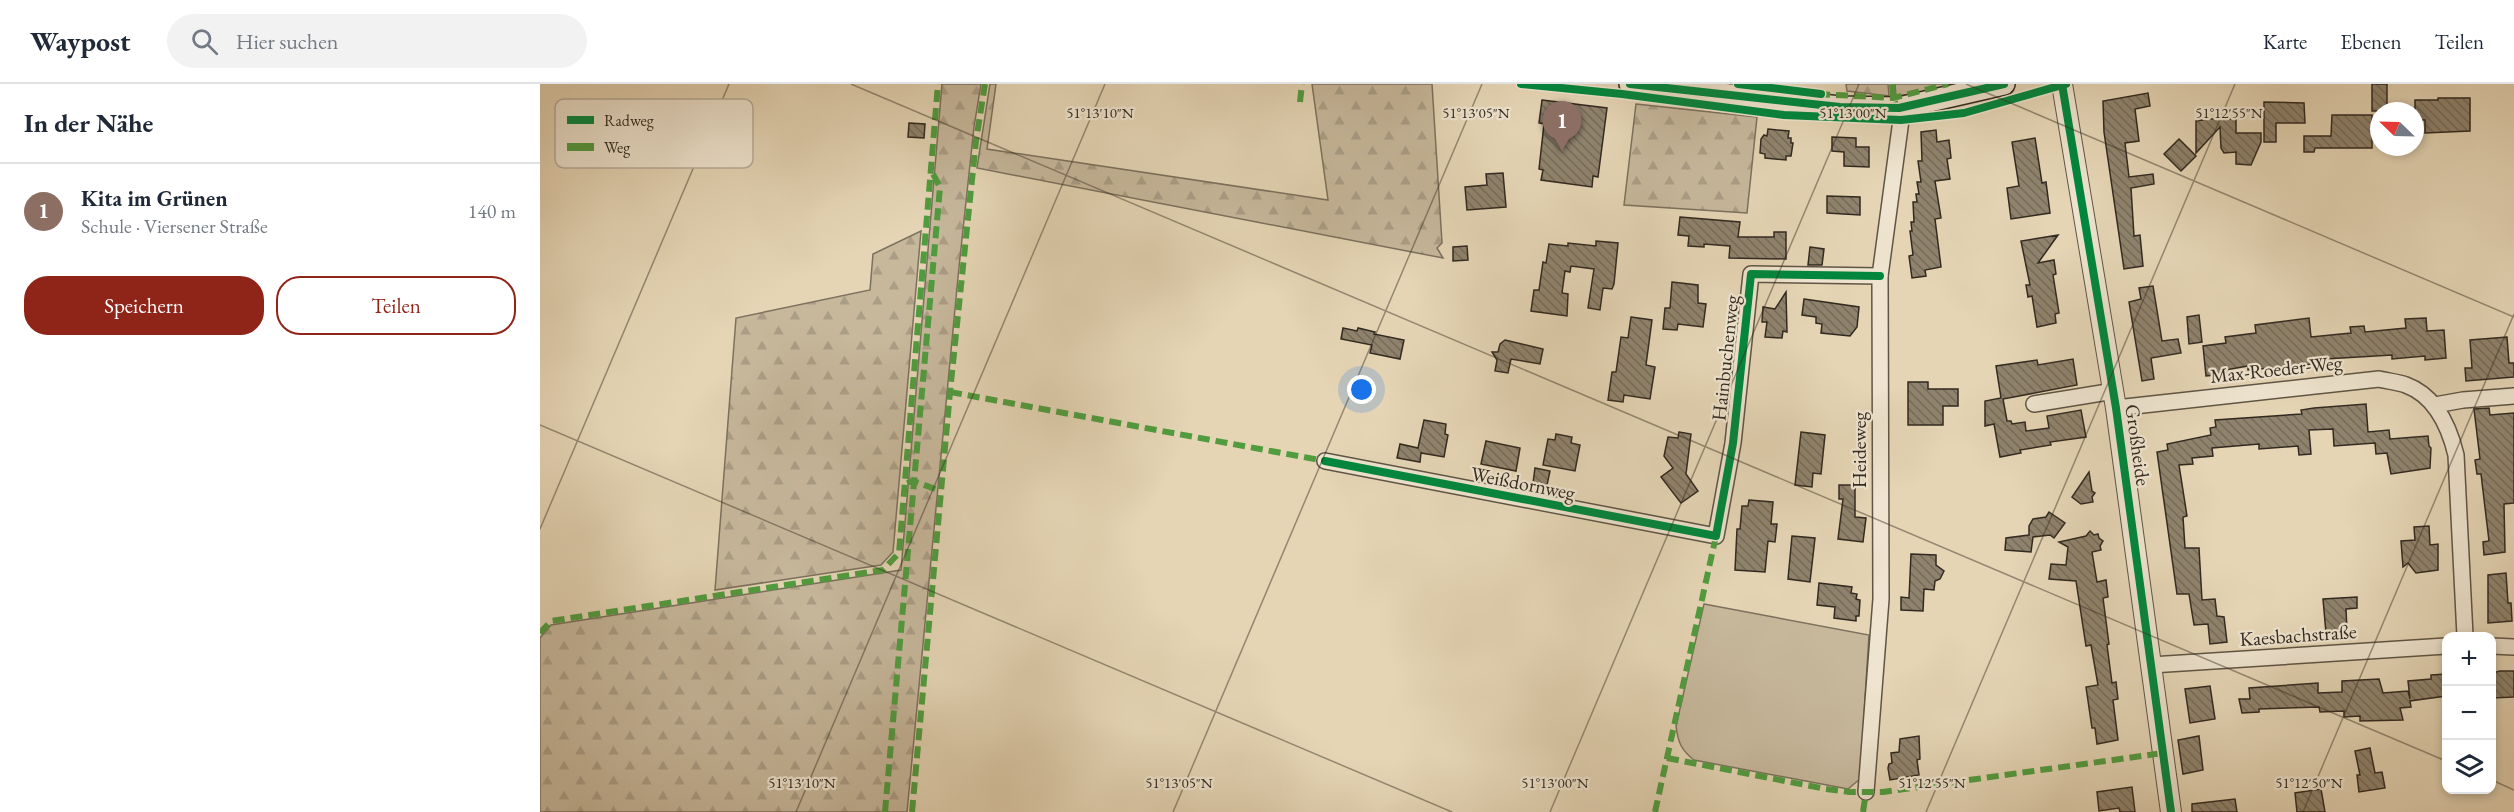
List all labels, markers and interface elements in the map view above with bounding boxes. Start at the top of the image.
search box [167,14,587,68]
text: Waypost [30,23,131,59]
icon: search [188,25,221,58]
text: Hier suchen [236,27,338,56]
text: Karte [2263,28,2307,55]
text: Ebenen [2340,28,2401,55]
text: Teilen [2434,28,2484,55]
legend [555,99,753,168]
pin: 1 [1542,101,1582,151]
north arrow [2370,102,2424,156]
text: 51°13'10"N [1066,103,1134,122]
text: 51°13'05"N [1442,103,1510,122]
text: 51°13'00"N [1819,103,1887,122]
text: 51°12'55"N [2195,103,2263,122]
text: In der Nähe [24,106,153,140]
text: Radweg [604,110,655,131]
text: Weg [604,137,631,158]
text: Kita im Grünen [81,184,228,213]
text: 1 [38,198,49,224]
text: 140 m [468,198,516,224]
text: Schule · Viersener Straße [81,213,268,239]
button: Speichern [24,276,264,335]
button: Teilen [276,276,516,335]
street label: Hainbuchenweg [1705,293,1745,422]
street label: Max-Roeder-Weg [2209,349,2344,389]
your location [1347,375,1376,404]
street label: Großheide [2119,403,2157,488]
street label: Heideweg [1846,411,1872,488]
street label: Weißdornweg [1469,460,1578,506]
street label: Kaesbachstraße [2239,618,2358,652]
map controls [2442,632,2496,794]
button: + [2442,632,2496,686]
button: − [2442,686,2496,740]
button: layers [2442,740,2496,794]
text: 51°13'10"N [768,773,836,792]
text: 51°13'05"N [1145,773,1213,792]
text: 51°13'00"N [1521,773,1589,792]
text: 51°12'55"N [1898,773,1966,792]
text: 51°12'50"N [2275,773,2343,792]

